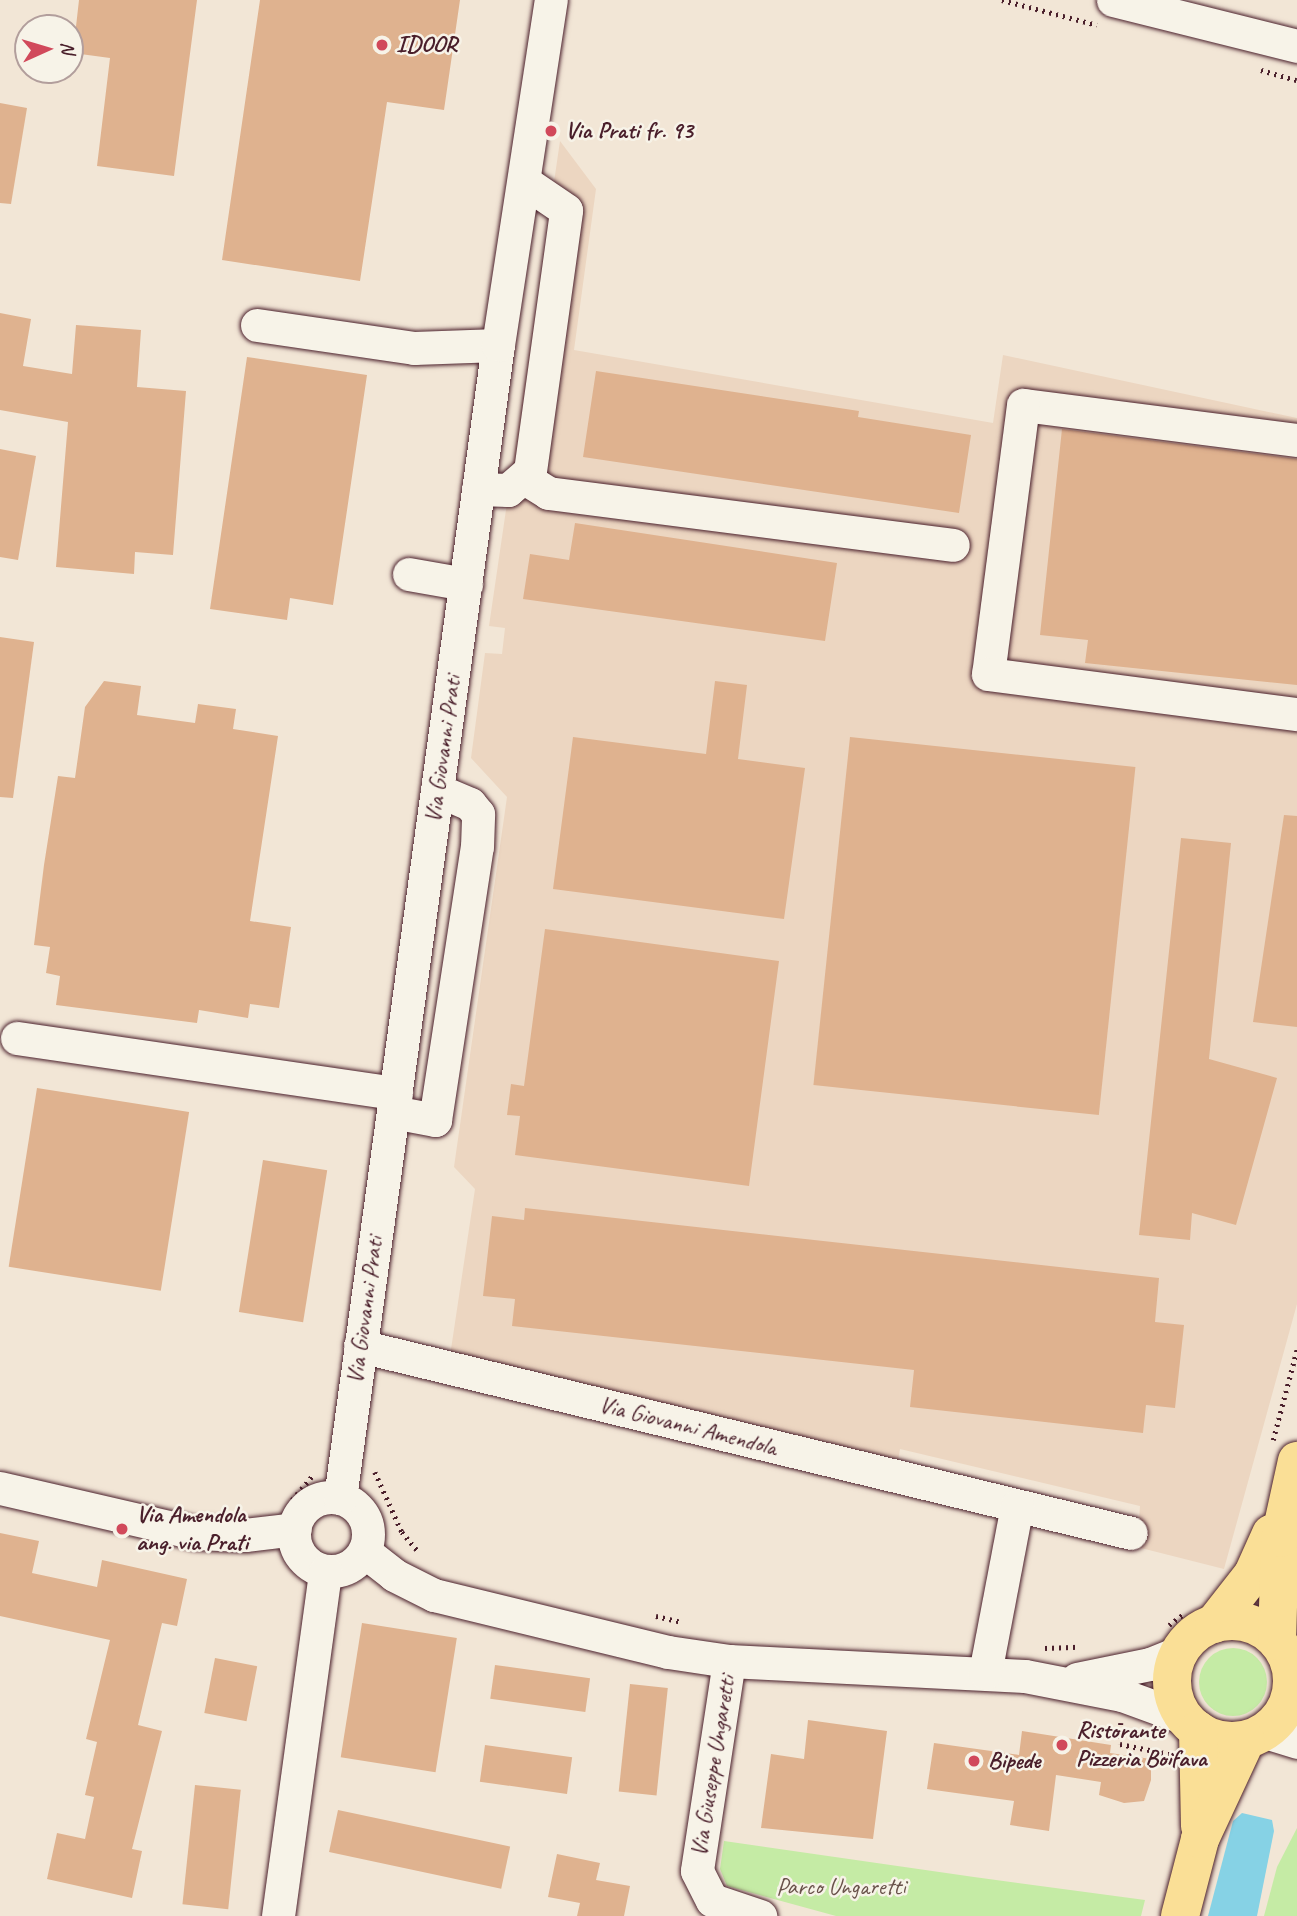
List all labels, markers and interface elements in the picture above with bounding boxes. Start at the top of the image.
north arrow [14,14,84,84]
place label: IDOOR [396,31,457,59]
marker: IDOOR [374,37,390,53]
text: N [56,41,80,54]
place label: Via Prati fr. 93 [565,117,694,145]
marker: Via Prati fr. 93 [543,123,559,139]
street label: Via Giovanni Prati [418,673,468,825]
street label: Via Giovanni Prati [340,1234,390,1386]
street label: Via Giovanni Amendola [596,1390,780,1462]
place label: Via Amendola ang. via Prati [136,1501,249,1557]
marker: Via Amendola ang. via Prati [114,1521,130,1537]
street label: Via Giuseppe Ungaretti [684,1673,742,1859]
place label: Ristorante Pizzeria Boifava [1076,1717,1207,1773]
marker: Ristorante Pizzeria Boifava [1054,1737,1070,1753]
place label: Bipede [988,1747,1040,1775]
marker: Bipede [966,1753,982,1769]
park label: Parco Ungaretti [776,1873,906,1901]

